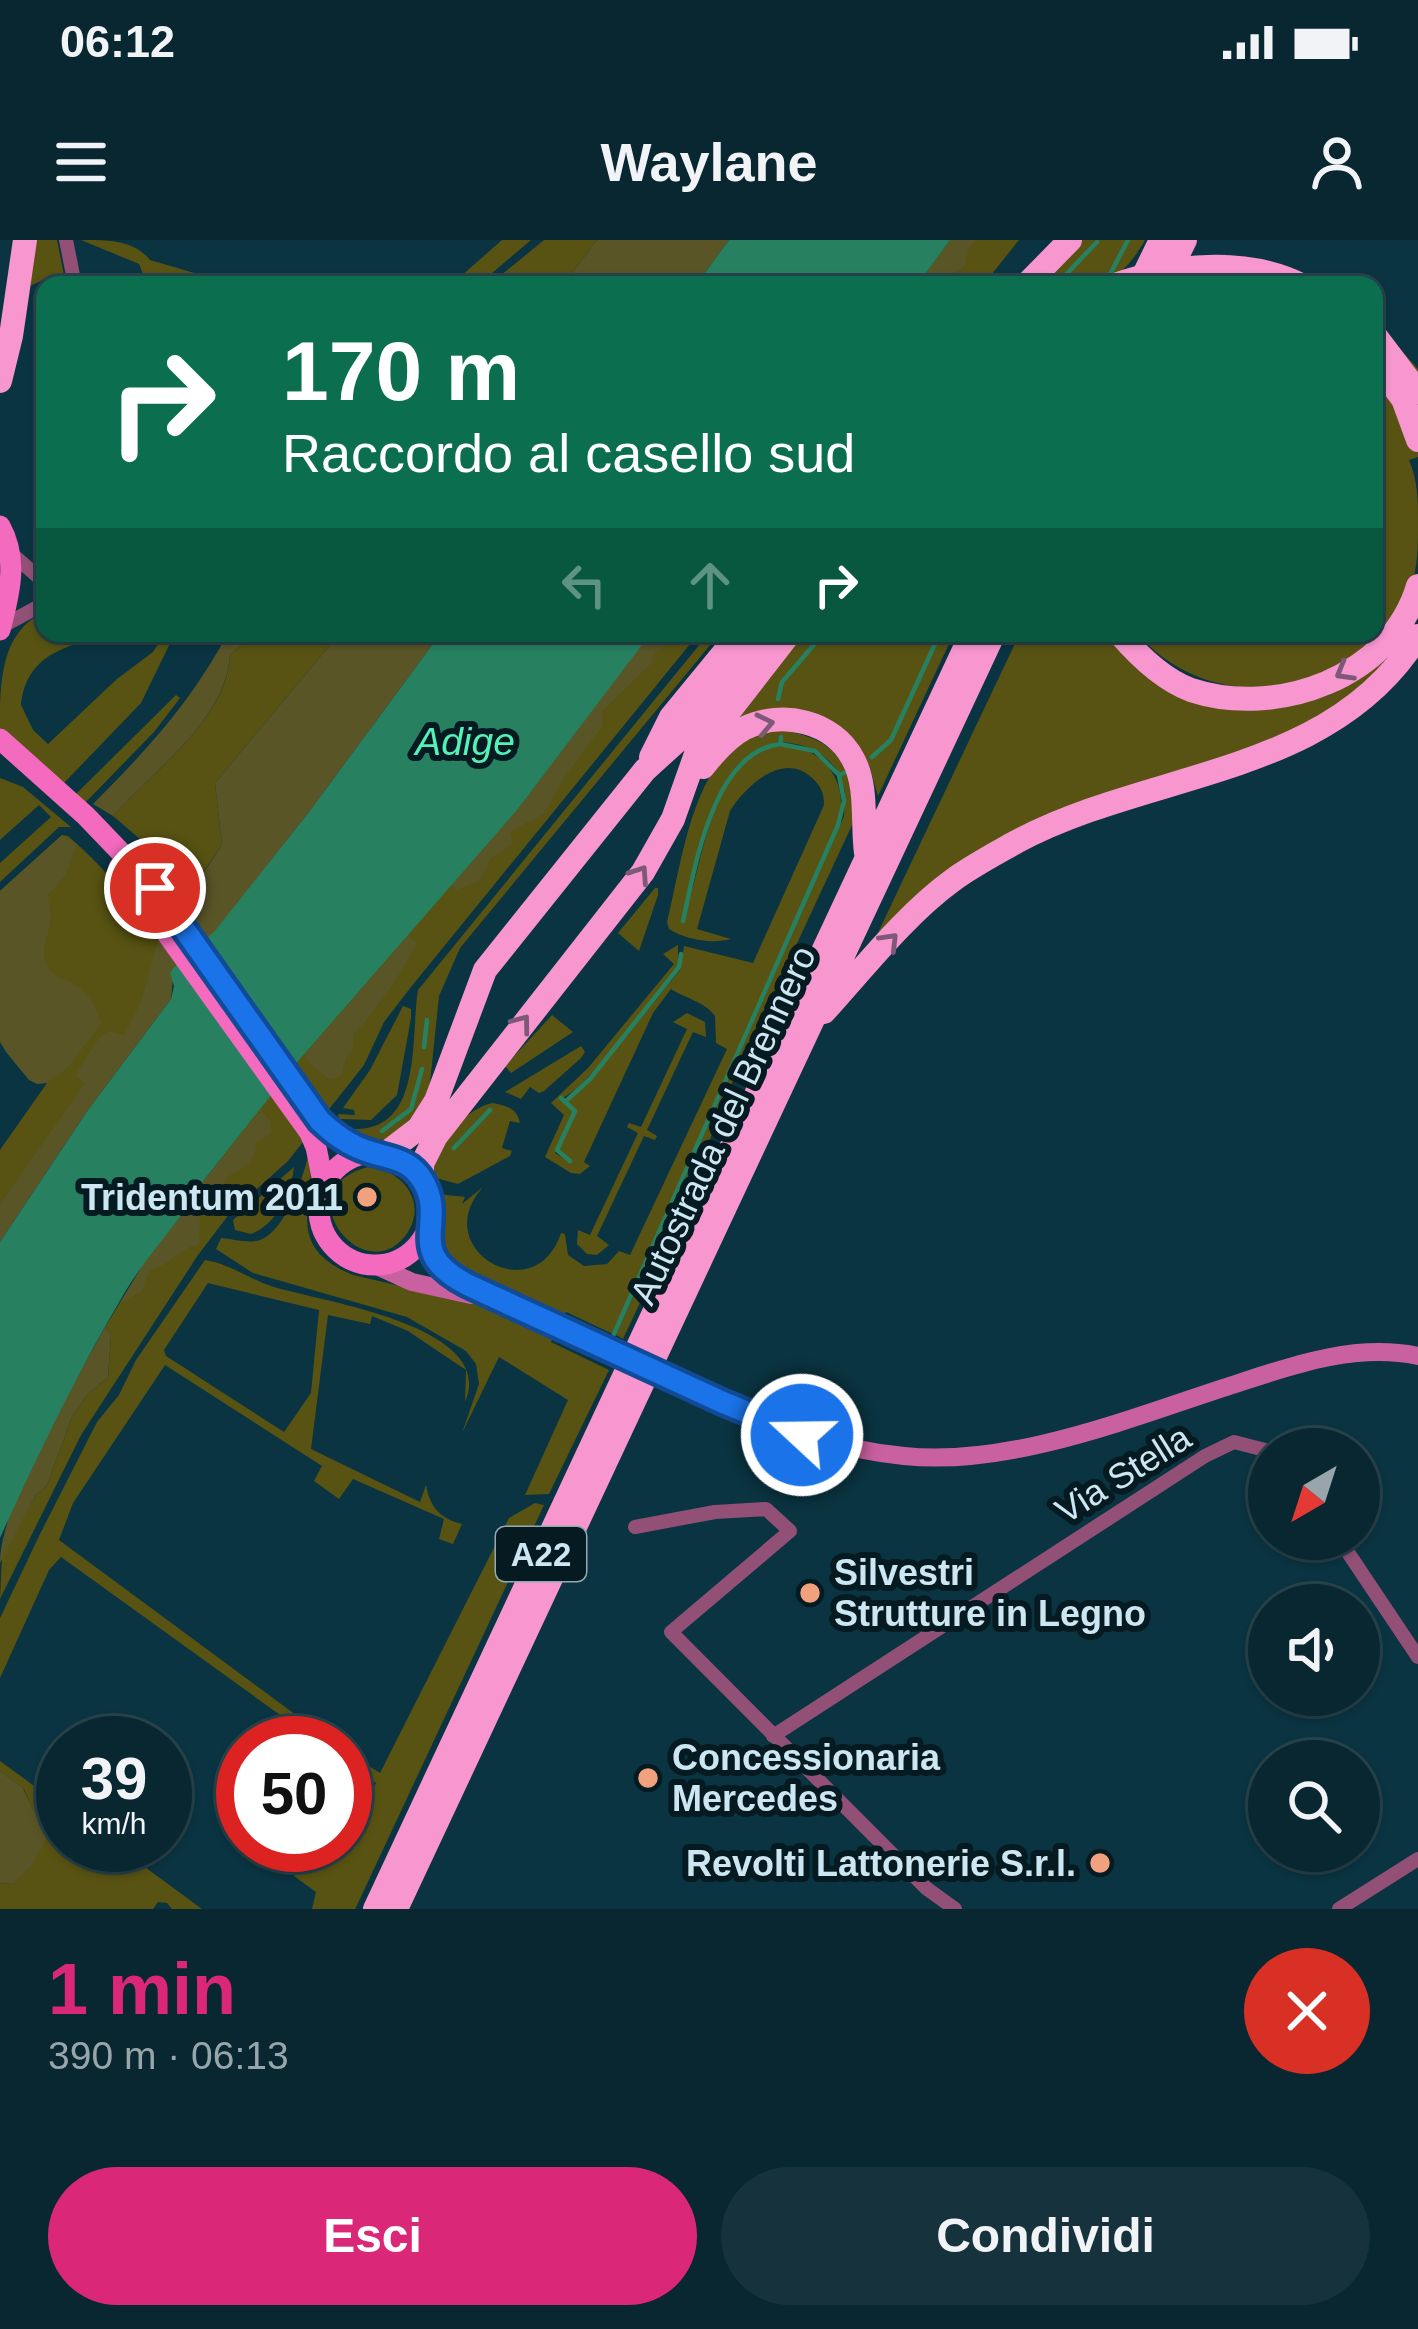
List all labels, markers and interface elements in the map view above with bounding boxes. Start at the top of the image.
text: 06:12 [60,16,175,67]
icon: menu [48,129,114,195]
icon: person [1304,129,1370,195]
text: Waylane [600,132,818,192]
icon: right [84,324,240,480]
text: 170 m [282,324,520,418]
text: Raccordo al casello sud [282,423,855,483]
icon: left [551,552,617,618]
icon: ahead [677,552,743,618]
icon: right [803,552,869,618]
one-way arrow [1335,658,1357,681]
one-way arrow [755,712,775,737]
water label: Adige [413,720,515,763]
pin [104,837,206,939]
icon: arrive [122,855,188,921]
one-way arrow [626,865,648,887]
one-way arrow [876,933,898,955]
street label: Autostrada del Brennero [622,939,824,1311]
one-way arrow [508,1015,529,1037]
place label: Tridentum 2011 [81,1177,343,1218]
marker: Tridentum 2011 [354,1184,380,1210]
position arrow [739,1372,865,1498]
street label: Via Stella [1048,1416,1199,1532]
north arrow [1248,1428,1380,1560]
map controls [1248,1428,1380,1872]
road number: A22 [496,1527,586,1581]
place label: Silvestri Strutture in Legno [834,1552,1146,1634]
marker: Silvestri Strutture in Legno [797,1580,823,1606]
button: sound [1248,1584,1380,1716]
speed limit sign: 50 [216,1716,372,1872]
place label: Concessionaria Mercedes [672,1737,941,1819]
button: search [1248,1740,1380,1872]
text: 39 [81,1745,147,1812]
marker: Concessionaria Mercedes [635,1765,661,1791]
text: km/h [81,1807,147,1840]
place label: Revolti Lattonerie S.r.l. [686,1843,1076,1884]
marker: Revolti Lattonerie S.r.l. [1087,1850,1113,1876]
button: close [1244,1948,1370,2074]
text: 1 min [48,1949,236,2029]
text: 390 m · 06:13 [48,2034,289,2077]
button: Esci [48,2167,697,2305]
button: Condividi [721,2167,1370,2305]

